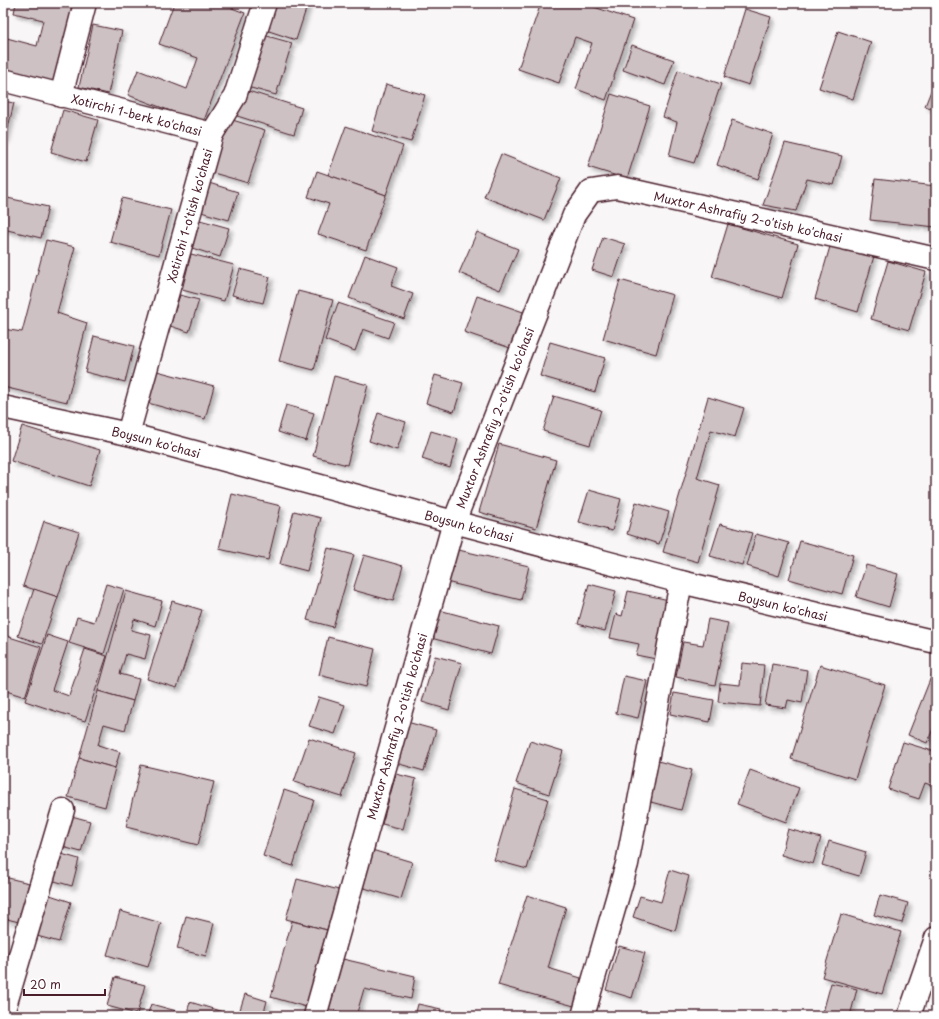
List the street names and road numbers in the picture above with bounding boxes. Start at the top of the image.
street label: Xotirchi 1-berk ko'chasi [69,89,204,140]
street label: Xotirchi 1-o'tish ko'chasi [162,146,217,285]
street label: Muxtor Ashrafiy 2-o'tish ko'chasi [652,187,844,247]
street label: Muxtor Ashrafiy 2-o'tish ko'chasi [451,325,538,511]
street label: Boysun ko'chasi [110,422,203,462]
street label: Boysun ko'chasi [423,505,515,546]
street label: Boysun ko'chasi [736,587,829,625]
street label: Muxtor Ashrafiy 2-o'tish ko'chasi [362,631,431,822]

